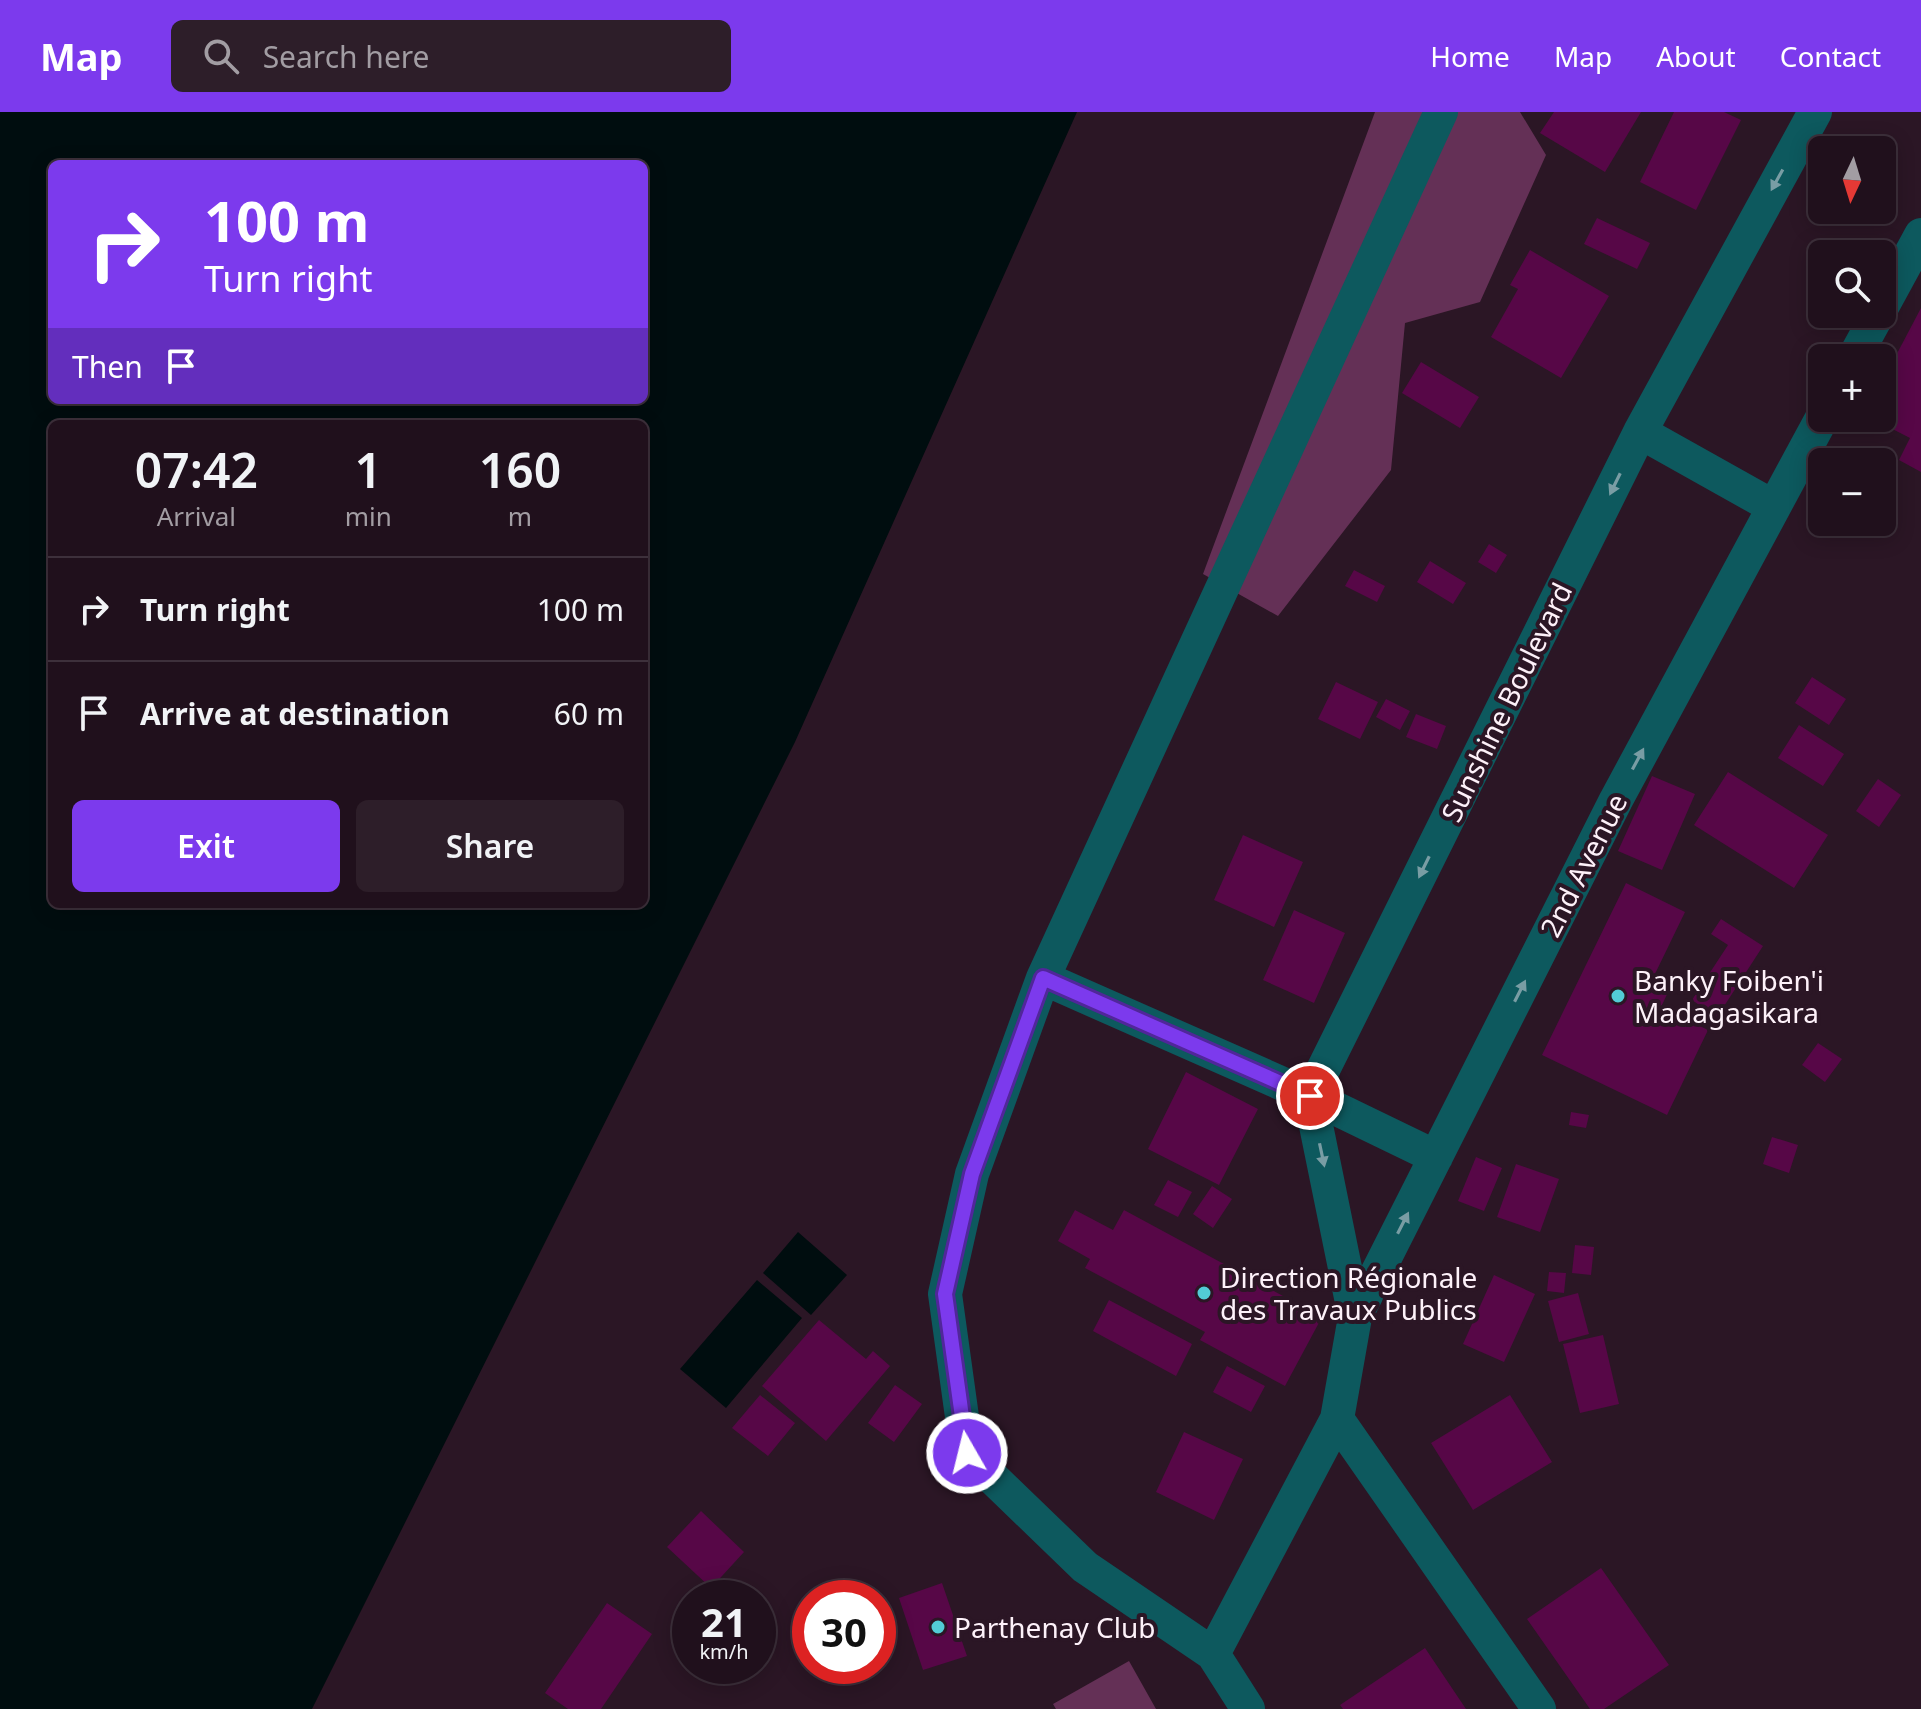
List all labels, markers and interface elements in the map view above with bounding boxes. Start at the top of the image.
search box [171,20,731,92]
text: Map [40,30,123,82]
icon: search [199,34,243,78]
text: Search here [263,36,430,77]
text: Home [1430,37,1510,75]
text: Map [1554,37,1612,75]
text: About [1656,37,1736,75]
text: Contact [1780,37,1881,75]
north arrow [1808,136,1896,224]
map controls [1808,136,1896,536]
one-way arrow [1771,169,1784,192]
text: 100 m [204,182,369,258]
icon: right [72,192,176,296]
button: search [1808,240,1896,328]
text: Turn right [204,254,372,303]
icon: arrive [159,344,203,388]
button: + [1808,344,1896,432]
text: Then [72,346,143,387]
text: 07:42 [135,437,258,502]
text: 1 [355,437,382,502]
text: 160 [479,437,561,502]
button: − [1808,448,1896,536]
one-way arrow [1608,472,1622,495]
text: Arrival [157,498,236,534]
text: min [345,498,392,534]
text: m [508,498,532,534]
street label: Sunshine Boulevard [1432,576,1580,828]
icon: right [72,587,116,631]
text: Turn right [140,589,290,630]
text: 100 m [537,589,624,630]
icon: arrive [72,691,116,735]
text: Arrive at destination [140,693,450,734]
text: 60 m [554,693,624,734]
one-way arrow [1631,748,1645,770]
street label: 2nd Avenue [1531,787,1635,943]
button: Exit [72,800,340,892]
button: Share [356,800,624,892]
one-way arrow [1417,855,1431,878]
place label: Banky Foiben'i Madagasikara [1634,961,1824,1031]
one-way arrow [1513,979,1527,1002]
marker: Banky Foiben'i Madagasikara [1609,987,1627,1005]
pin [1276,1062,1344,1130]
icon: arrive [1288,1074,1332,1118]
one-way arrow [1316,1142,1329,1167]
one-way arrow [1396,1211,1410,1234]
place label: Direction Régionale des Travaux Publics [1220,1258,1477,1328]
marker: Direction Régionale des Travaux Publics [1195,1284,1213,1302]
position arrow [925,1411,1009,1495]
speed limit sign: 30 [792,1580,896,1684]
text: 21 [701,1594,747,1649]
place label: Parthenay Club [954,1608,1155,1646]
marker: Parthenay Club [929,1618,947,1636]
text: km/h [699,1638,749,1665]

